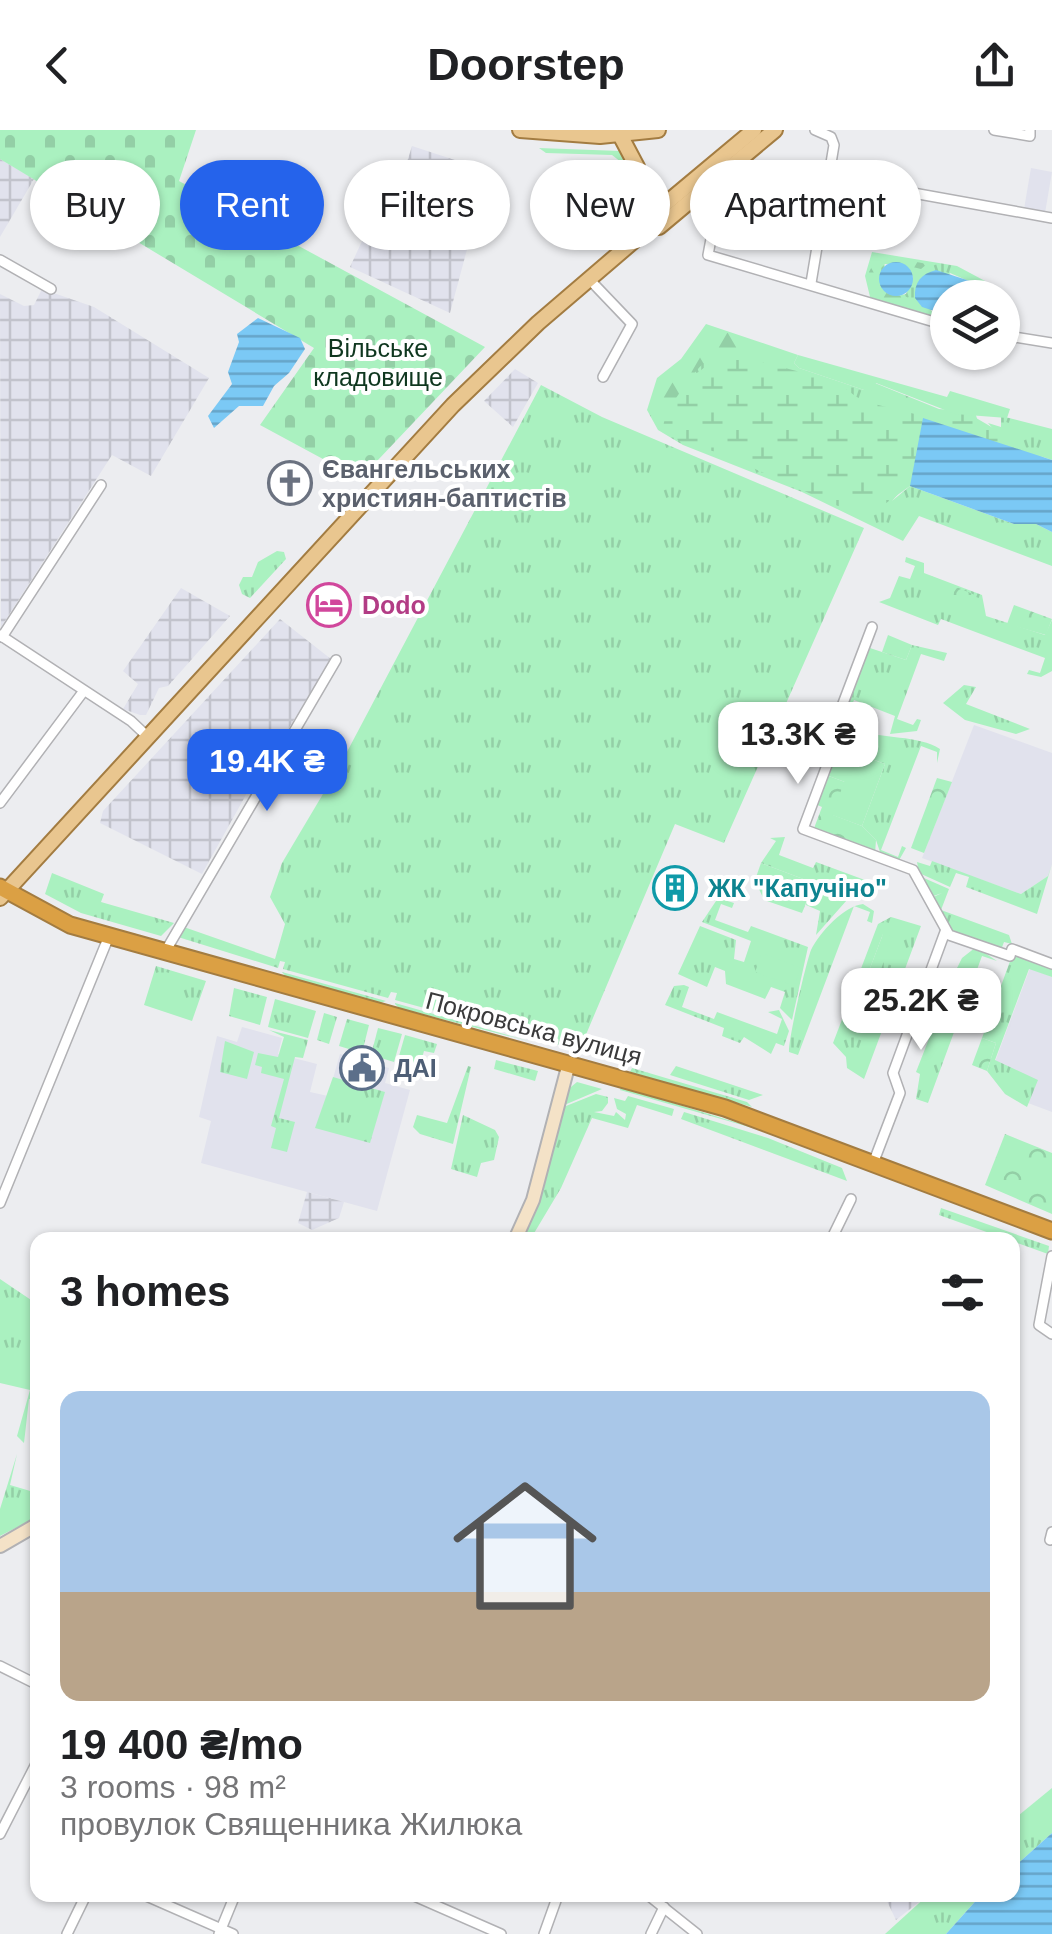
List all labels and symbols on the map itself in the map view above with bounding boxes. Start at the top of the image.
park label: Вільське кладовище [313,334,443,391]
place label: Євангельських християн-баптистів [322,455,567,512]
church icon: Євангельських християн-баптистів [267,460,313,506]
hotel icon: Dodo [306,582,352,628]
place label: Dodo [362,591,426,619]
pin: 13.3K ₴ [706,702,890,787]
pin: 19.4K ₴ [175,729,359,814]
building icon: ЖК "Капучіно" [652,865,698,911]
place label: ЖК "Капучіно" [707,874,887,902]
pin: 25.2K ₴ [829,968,1013,1053]
street label: Покровська вулиця [423,986,645,1070]
public building icon: ДАІ [339,1045,385,1091]
place label: ДАІ [394,1054,437,1082]

